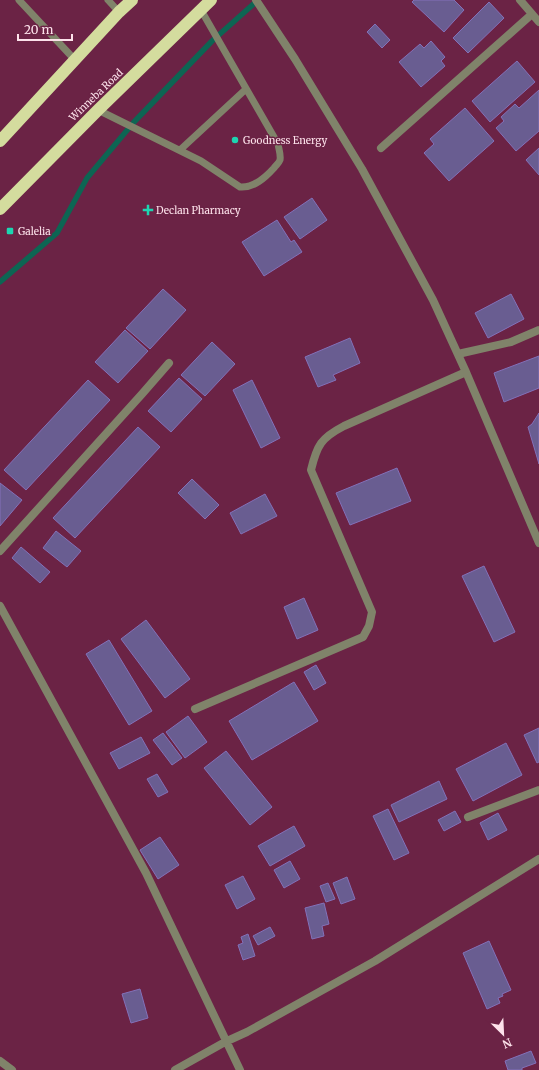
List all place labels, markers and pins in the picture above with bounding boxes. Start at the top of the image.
place label: Goodness Energy [243,134,328,147]
marker: Goodness Energy [230,135,240,145]
place label: Declan Pharmacy [156,204,241,217]
marker: Declan Pharmacy [143,205,153,215]
place label: Galelia [18,225,51,238]
marker: Galelia [5,226,15,236]

